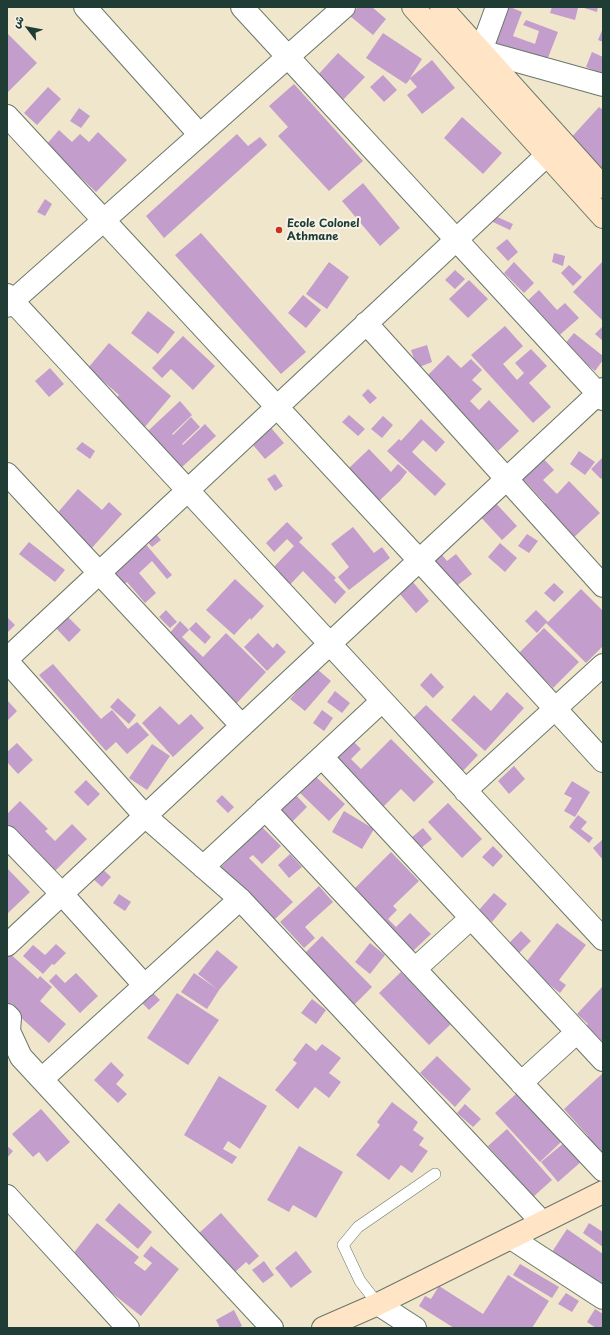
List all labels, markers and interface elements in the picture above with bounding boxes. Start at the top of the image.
north arrow [8,8,48,48]
text: ش [7,12,28,31]
place label: Ecole Colonel Athmane [287,217,359,243]
marker: Ecole Colonel Athmane [274,225,284,235]

